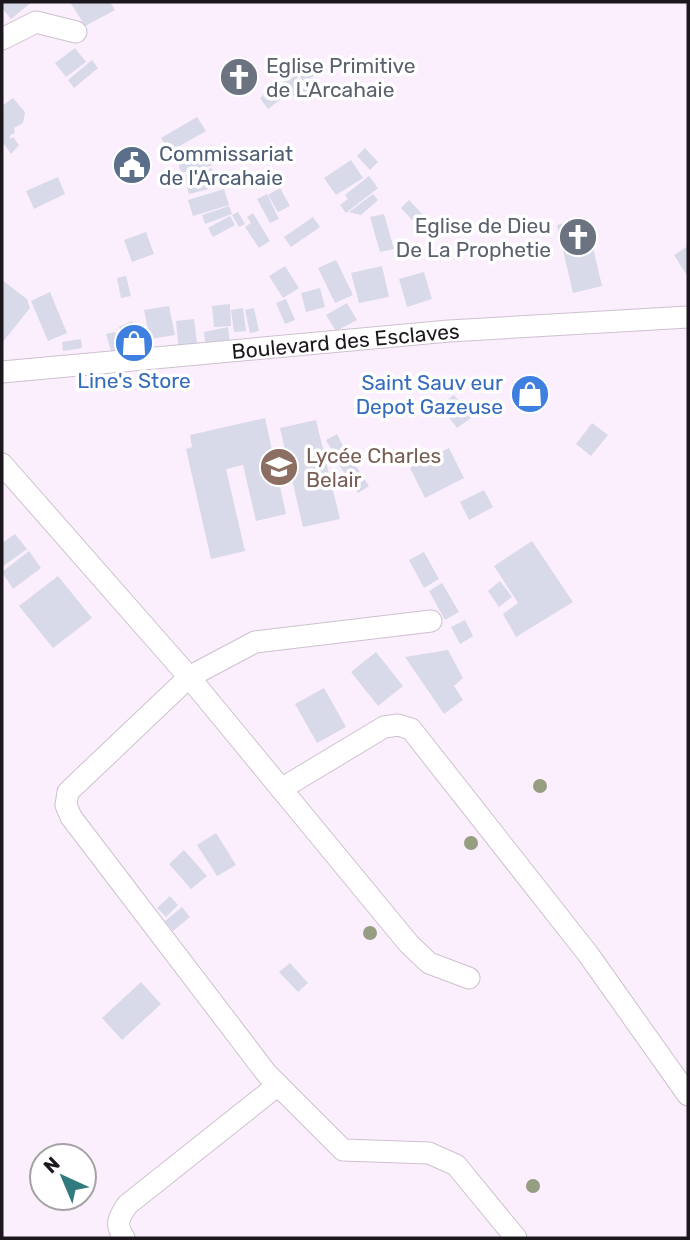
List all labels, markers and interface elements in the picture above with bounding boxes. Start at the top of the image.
place label: Eglise Primitive de L'Arcahaie [266,53,416,102]
church icon: Eglise Primitive de L'Arcahaie [218,56,260,98]
place label: Commissariat de l'Arcahaie [159,141,293,190]
public building icon: Commissariat de l'Arcahaie [111,144,153,186]
place label: Eglise de Dieu De La Prophetie [396,213,551,262]
church icon: Eglise de Dieu De La Prophetie [557,216,599,258]
street label: Boulevard des Esclaves [230,318,460,363]
shop icon: Line's Store [113,322,155,364]
place label: Line's Store [77,368,191,393]
place label: Saint Sauv eur Depot Gazeuse [356,370,503,419]
shop icon: Saint Sauv eur Depot Gazeuse [509,373,551,415]
place label: Lycée Charles Belair [306,443,441,492]
school or university icon: Lycée Charles Belair [258,446,300,488]
north arrow [28,1142,98,1212]
text: N [39,1152,64,1178]

